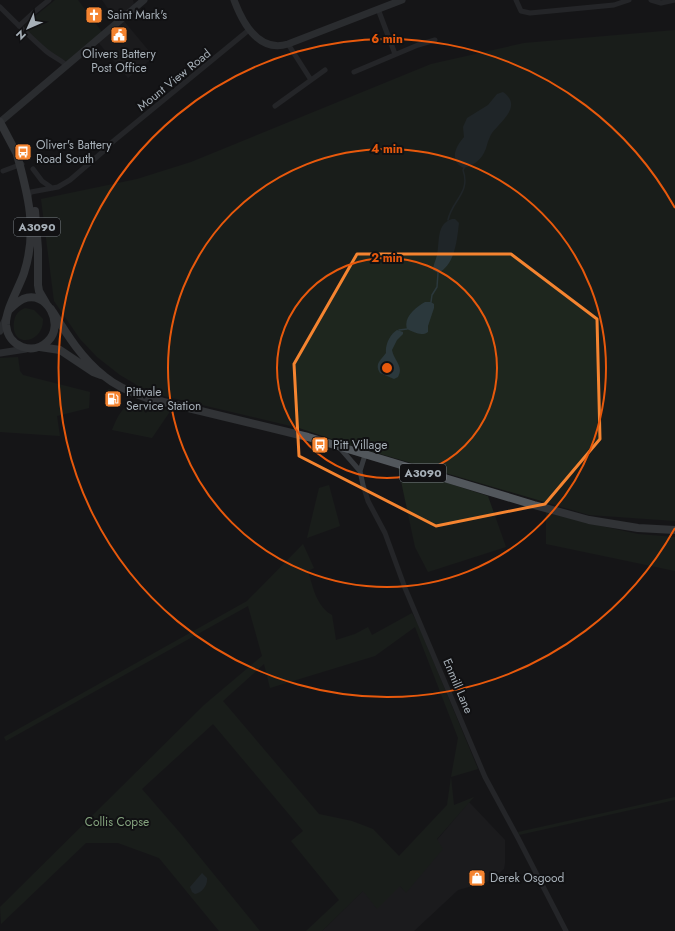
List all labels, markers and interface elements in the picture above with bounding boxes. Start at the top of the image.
church icon: Saint Mark's [84,5,104,25]
place label: Saint Mark's [107,6,167,24]
north arrow [8,8,48,48]
public building icon: Olivers Battery Post Office [109,25,129,45]
text: N [12,26,30,44]
text: 6 min [371,30,403,48]
place label: Olivers Battery Post Office [82,45,156,77]
street label: Mount View Road [133,45,215,115]
place label: Oliver's Battery Road South [36,136,112,168]
text: 4 min [371,140,403,158]
bus stop icon: Oliver's Battery Road South [13,142,33,162]
road number: A3090 [14,218,60,236]
text: 2 min [371,249,403,267]
centre of rings [380,361,394,375]
place label: Pittvale Service Station [126,383,201,415]
fuel station icon: Pittvale Service Station [103,389,123,409]
bus stop icon: Pitt Village [310,435,330,455]
place label: Pitt Village [333,436,387,454]
road number: A3090 [400,464,446,482]
street label: Enmill Lane [438,656,478,716]
park label: Collis Copse [85,813,149,831]
shop icon: Derek Osgood [467,868,487,888]
place label: Derek Osgood [490,869,564,887]

